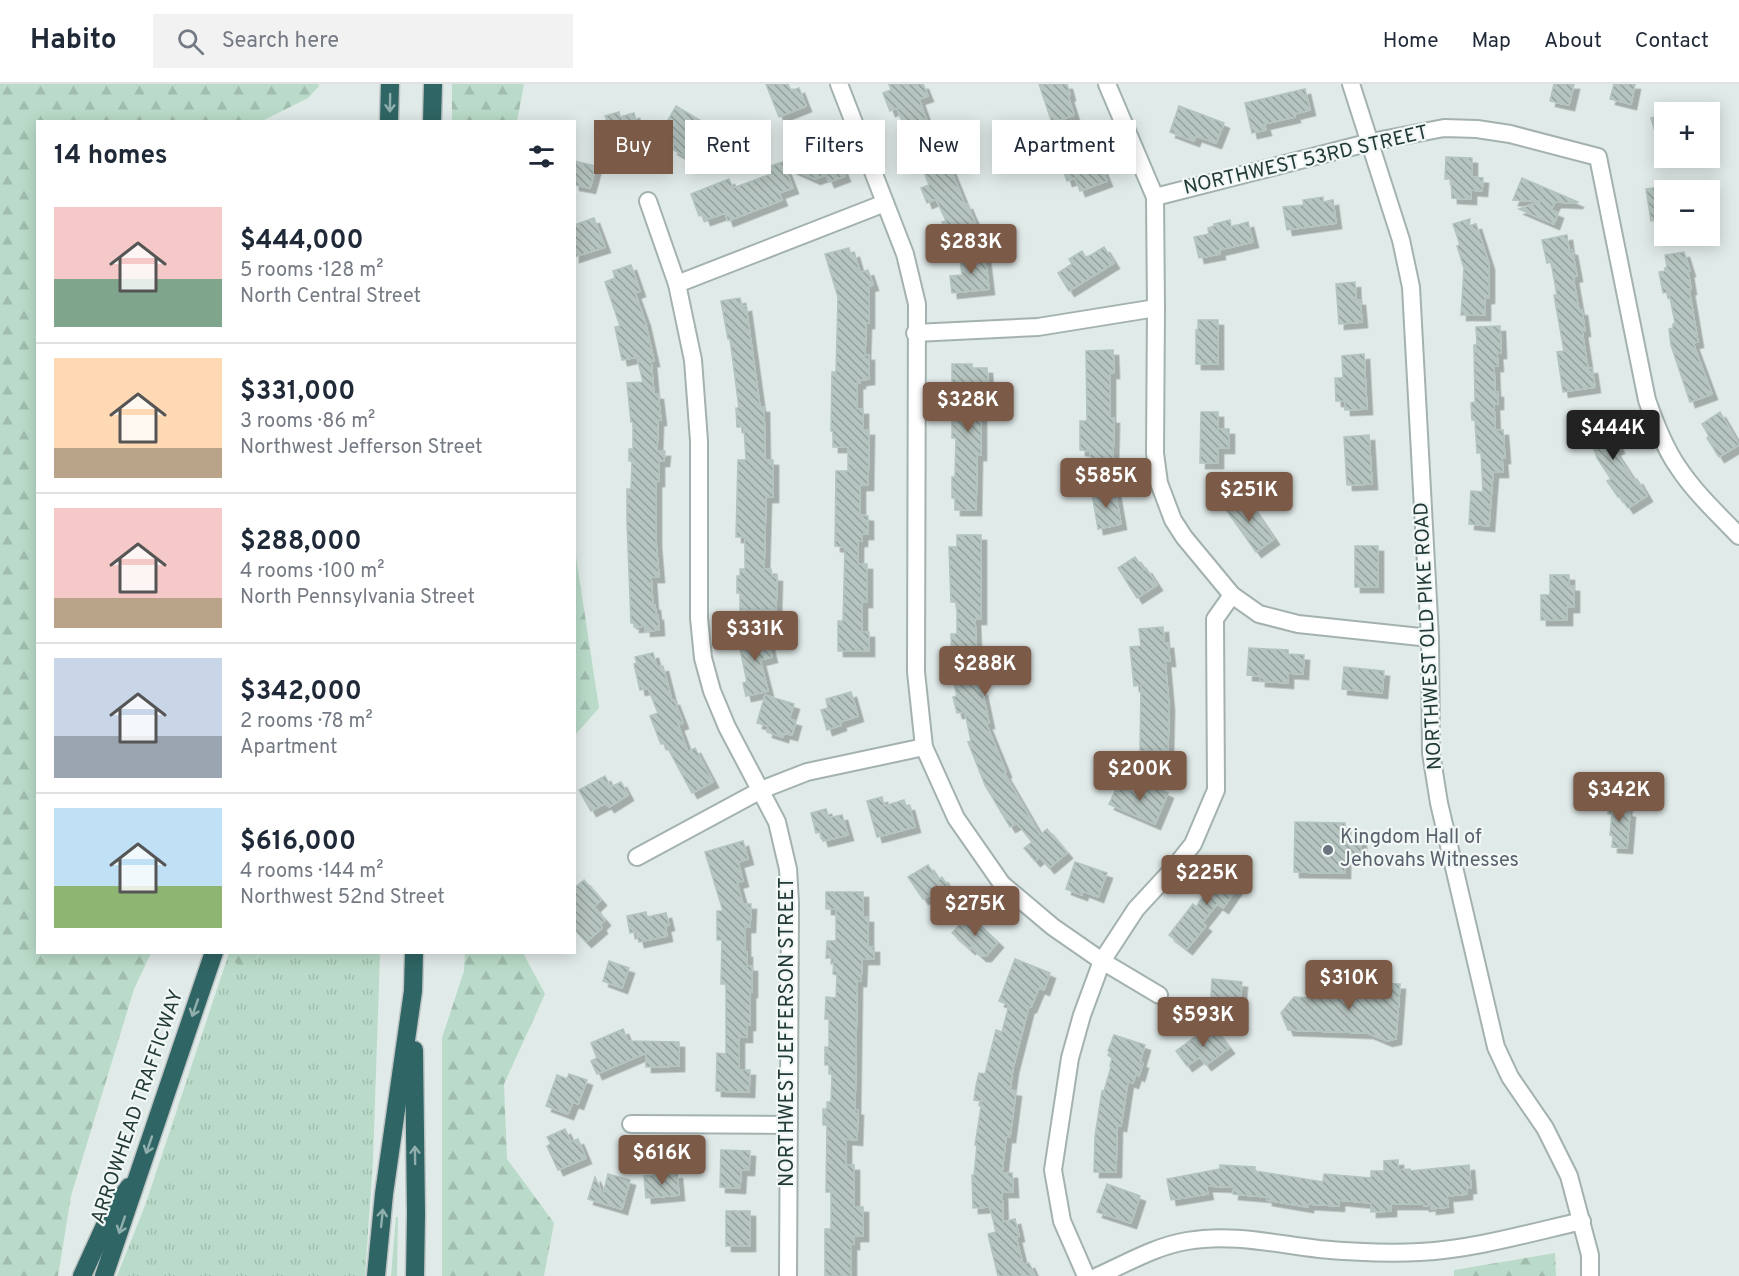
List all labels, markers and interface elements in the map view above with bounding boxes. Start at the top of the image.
search box [153,14,573,68]
text: Habito [30,23,117,59]
icon: search [174,25,207,58]
text: Search here [222,28,339,55]
text: Home [1383,28,1439,55]
text: Map [1472,28,1511,55]
text: About [1544,28,1602,55]
text: Contact [1635,28,1709,55]
one-way arrow [384,92,396,112]
map controls [1654,102,1720,246]
button: + [1654,102,1720,168]
chip: Buy [594,120,673,174]
chip: Rent [685,120,771,174]
chip: Filters [783,120,885,174]
chip: New [897,120,980,174]
chip: Apartment [992,120,1136,174]
street label: NORTHWEST 53RD STREET [1181,120,1431,202]
text: 14 homes [54,140,168,173]
icon: filters [525,140,558,173]
button: − [1654,180,1720,246]
pin: $283K [929,224,1013,275]
text: $444,000 [240,225,364,258]
text: $283K [940,230,1002,256]
icon: home [102,231,174,303]
text: 5 rooms · 128 m² [240,258,383,284]
text: North Central Street [240,284,421,310]
text: $331,000 [240,376,355,409]
icon: home [102,382,174,454]
pin: $328K [926,382,1010,433]
text: $328K [937,388,999,414]
text: 3 rooms · 86 m² [240,409,375,435]
pin: $444K [1571,410,1655,461]
text: $444K [1581,416,1645,442]
text: Northwest Jefferson Street [240,435,483,461]
pin: $585K [1064,458,1148,509]
text: $585K [1074,464,1138,490]
pin: $251K [1207,472,1291,523]
text: $251K [1220,478,1278,504]
street label: NORTHWEST OLD PIKE ROAD [1409,501,1449,771]
text: $288,000 [240,526,362,559]
icon: home [102,532,174,604]
text: 4 rooms · 100 m² [240,559,385,585]
text: North Pennsylvania Street [240,585,475,611]
pin: $331K [713,611,797,662]
text: $331K [726,617,784,643]
pin: $288K [943,646,1027,697]
text: $288K [953,652,1017,678]
text: $342,000 [240,676,362,709]
icon: home [102,682,174,754]
text: 2 rooms · 78 m² [240,709,373,735]
text: Apartment [240,735,338,761]
pin: $200K [1098,751,1182,802]
text: $200K [1108,757,1172,783]
pin: $342K [1577,772,1661,823]
text: $342K [1587,778,1651,804]
place label: Kingdom Hall of Jehovahs Witnesses [1340,825,1519,874]
text: $616,000 [240,826,356,859]
icon: home [102,832,174,904]
marker: Kingdom Hall of Jehovahs Witnesses [1321,843,1335,857]
pin: $225K [1165,855,1249,906]
text: 4 rooms · 144 m² [240,859,383,885]
text: $225K [1176,861,1238,887]
street label: NORTHWEST JEFFERSON STREET [775,877,801,1187]
text: Northwest 52nd Street [240,885,445,911]
pin: $275K [933,886,1017,937]
text: $275K [944,892,1006,918]
pin: $310K [1307,960,1391,1011]
text: $310K [1319,966,1379,992]
street label: ARROWHEAD TRAFFICWAY [86,986,190,1228]
pin: $593K [1161,997,1245,1048]
one-way arrow [189,998,200,1017]
text: $593K [1172,1003,1234,1029]
one-way arrow [143,1135,154,1154]
pin: $616K [620,1135,704,1186]
text: $616K [633,1141,691,1167]
one-way arrow [410,1145,421,1165]
one-way arrow [377,1208,388,1228]
one-way arrow [115,1215,126,1234]

